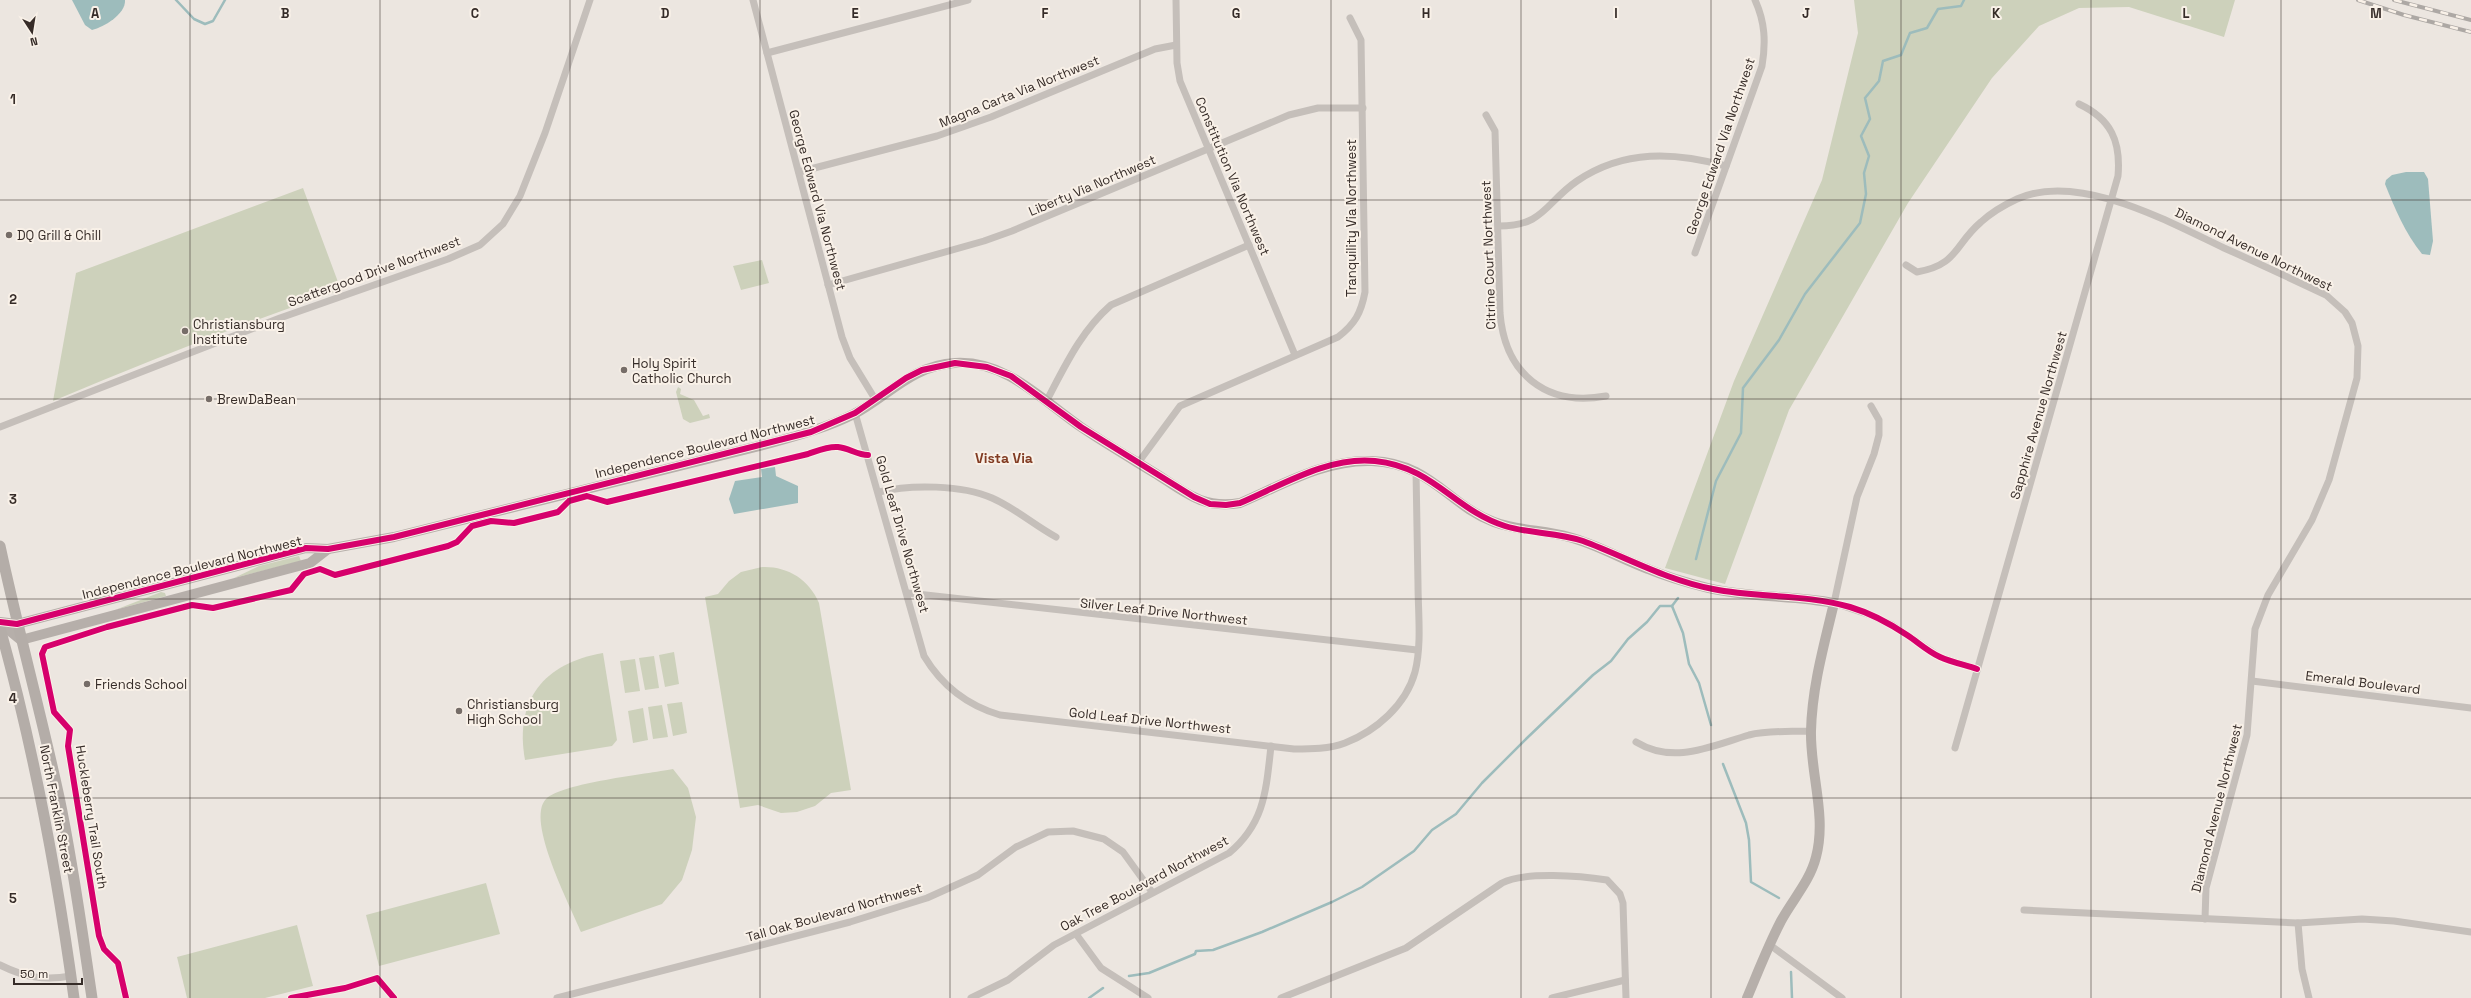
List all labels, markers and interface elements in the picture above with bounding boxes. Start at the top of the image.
text: A [91,5,100,22]
text: B [281,5,290,22]
text: C [471,5,479,22]
text: D [661,5,670,22]
text: E [851,5,859,22]
text: F [1042,5,1049,22]
text: G [1232,5,1240,22]
text: H [1422,5,1430,22]
text: I [1614,5,1618,22]
text: J [1802,5,1810,22]
text: K [1992,5,2001,22]
text: L [2182,5,2190,22]
text: M [2370,5,2382,22]
north arrow [12,12,52,52]
text: N [29,34,39,49]
street label: Magna Carta Via Northwest [937,52,1102,131]
street label: George Edward Via Northwest [1682,55,1759,237]
text: 1 [10,91,16,108]
street label: Constitution Via Northwest [1191,94,1274,258]
street label: George Edward Via Northwest [785,108,850,292]
street label: Tranquility Via Northwest [1343,139,1360,297]
street label: Liberty Via Northwest [1026,151,1158,220]
street label: Citrine Court Northwest [1477,180,1500,330]
street label: Diamond Avenue Northwest [2172,204,2335,295]
place label: DQ Grill & Chill [17,227,101,244]
marker: DQ Grill & Chill [4,230,14,240]
street label: Scattergood Drive Northwest [286,232,463,311]
text: 2 [9,291,17,308]
place label: Christiansburg Institute [193,316,285,348]
marker: Christiansburg Institute [180,326,190,336]
street label: Sapphire Avenue Northwest [2006,329,2071,501]
place label: Holy Spirit Catholic Church [632,355,731,387]
marker: Holy Spirit Catholic Church [619,365,629,375]
place label: BrewDaBean [217,391,296,408]
marker: BrewDaBean [204,394,214,404]
street label: Independence Boulevard Northwest [593,411,817,482]
district label: Vista Via [975,449,1033,467]
street label: Gold Leaf Drive Northwest [872,453,933,615]
text: 3 [9,491,17,508]
street label: Independence Boulevard Northwest [80,532,304,603]
street label: Silver Leaf Drive Northwest [1079,594,1249,629]
street label: Emerald Boulevard [2304,667,2421,698]
place label: Friends School [95,676,187,693]
marker: Friends School [82,679,92,689]
text: 4 [9,690,17,707]
place label: Christiansburg High School [467,696,559,728]
street label: Gold Leaf Drive Northwest [1068,704,1232,737]
marker: Christiansburg High School [454,706,464,716]
street label: Diamond Avenue Northwest [2187,722,2246,894]
street label: North Franklin Street [36,743,77,875]
street label: Huckleberry Trail South [72,744,111,890]
street label: Oak Tree Boulevard Northwest [1057,832,1231,935]
street label: Tall Oak Boulevard Northwest [744,879,924,946]
text: 5 [9,890,17,907]
scale bar [14,960,82,986]
text: 50 m [20,966,48,982]

